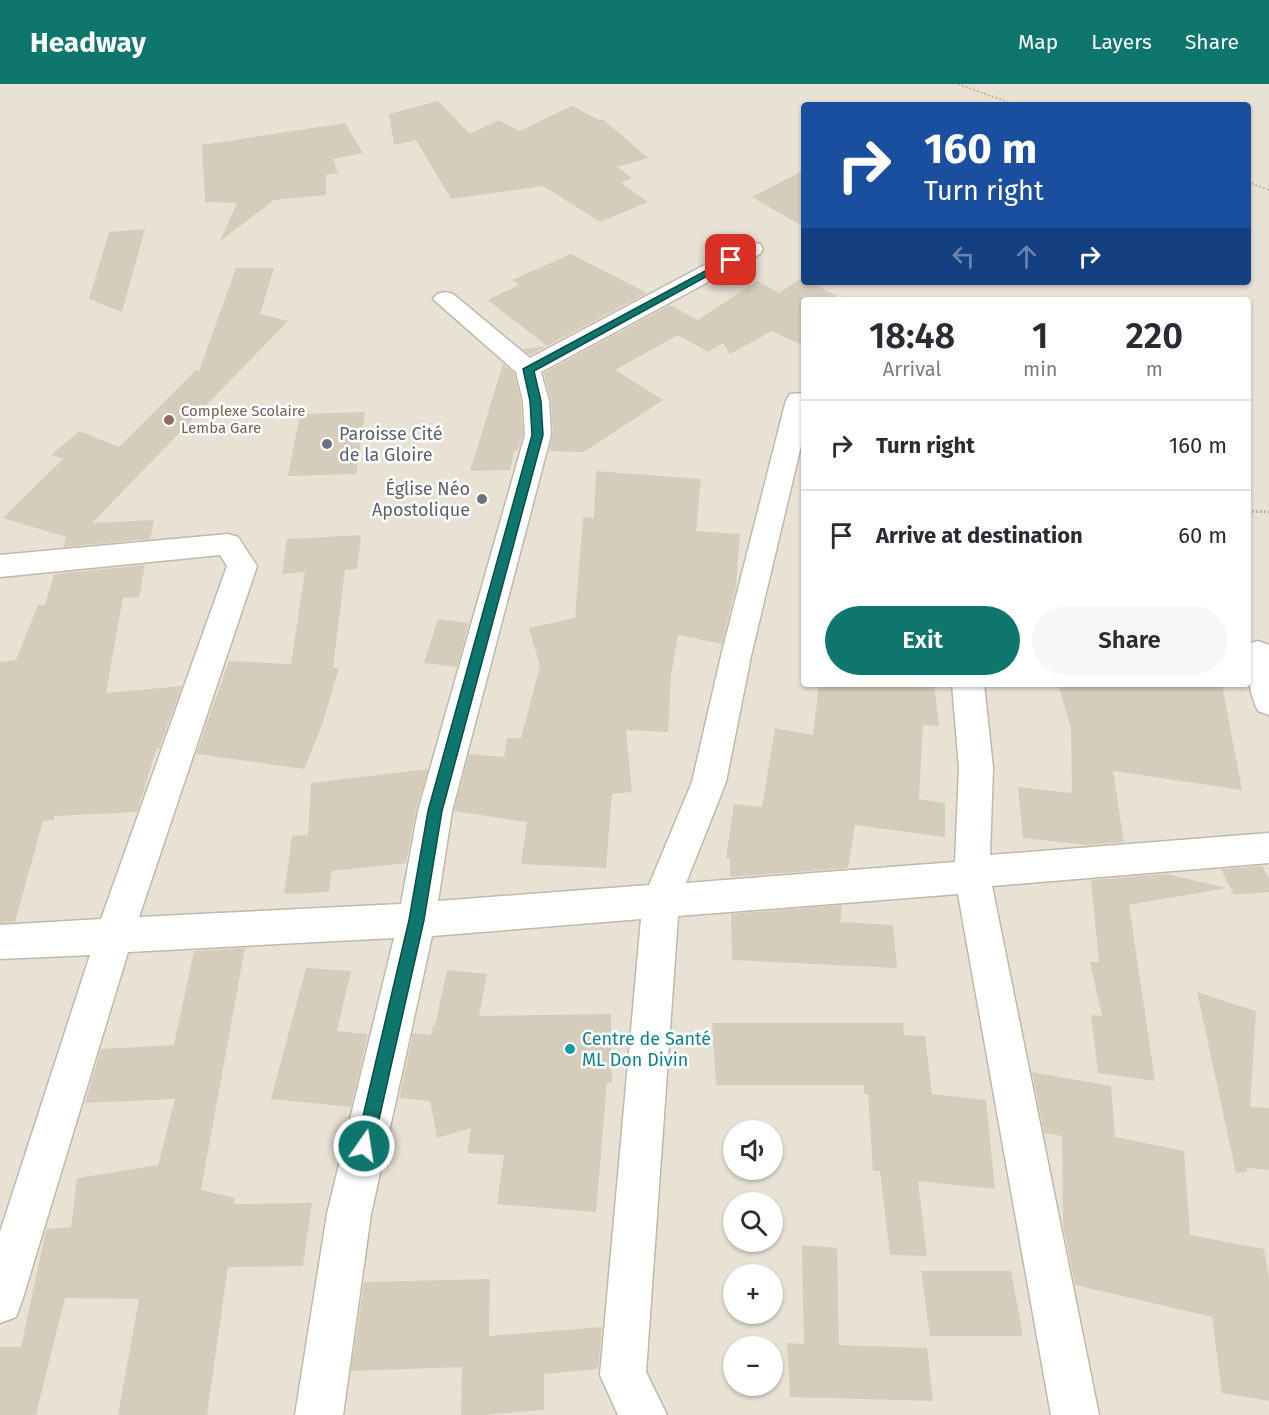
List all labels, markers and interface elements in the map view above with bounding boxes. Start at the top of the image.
text: Headway [30,26,146,59]
text: Map [1018,29,1058,55]
text: Layers [1091,29,1152,55]
text: Share [1185,29,1239,55]
text: 160 m [924,124,1037,174]
icon: right [825,126,903,204]
text: Turn right [924,175,1044,207]
pin [705,234,756,285]
icon: left [947,240,980,273]
icon: ahead [1010,240,1043,273]
icon: right [1073,240,1106,273]
icon: arrive [714,243,747,276]
text: 18:48 [869,314,955,358]
text: 1 [1032,314,1048,358]
text: 220 [1125,314,1183,358]
text: Arrival [883,357,941,381]
text: min [1023,357,1058,381]
text: m [1146,357,1163,381]
place label: Complexe Scolaire Lemba Gare [181,402,305,437]
marker: Complexe Scolaire Lemba Gare [162,413,176,427]
place label: Paroisse Cité de la Gloire [339,423,443,466]
icon: right [825,429,858,462]
text: Turn right [876,432,975,459]
text: 160 m [1169,432,1227,459]
marker: Paroisse Cité de la Gloire [320,437,334,451]
place label: Église Néo Apostolique [372,477,470,521]
marker: Église Néo Apostolique [475,492,489,506]
icon: arrive [825,519,858,552]
text: Arrive at destination [876,522,1083,549]
text: 60 m [1178,522,1227,549]
button: Exit [825,606,1020,675]
button: Share [1032,606,1227,675]
place label: Centre de Santé ML Don Divin [582,1028,711,1071]
marker: Centre de Santé ML Don Divin [563,1042,577,1056]
position arrow [332,1114,396,1178]
map controls [723,1120,783,1396]
button: sound [723,1120,783,1180]
button: search [723,1192,783,1252]
button: + [723,1264,783,1324]
button: − [723,1336,783,1396]

